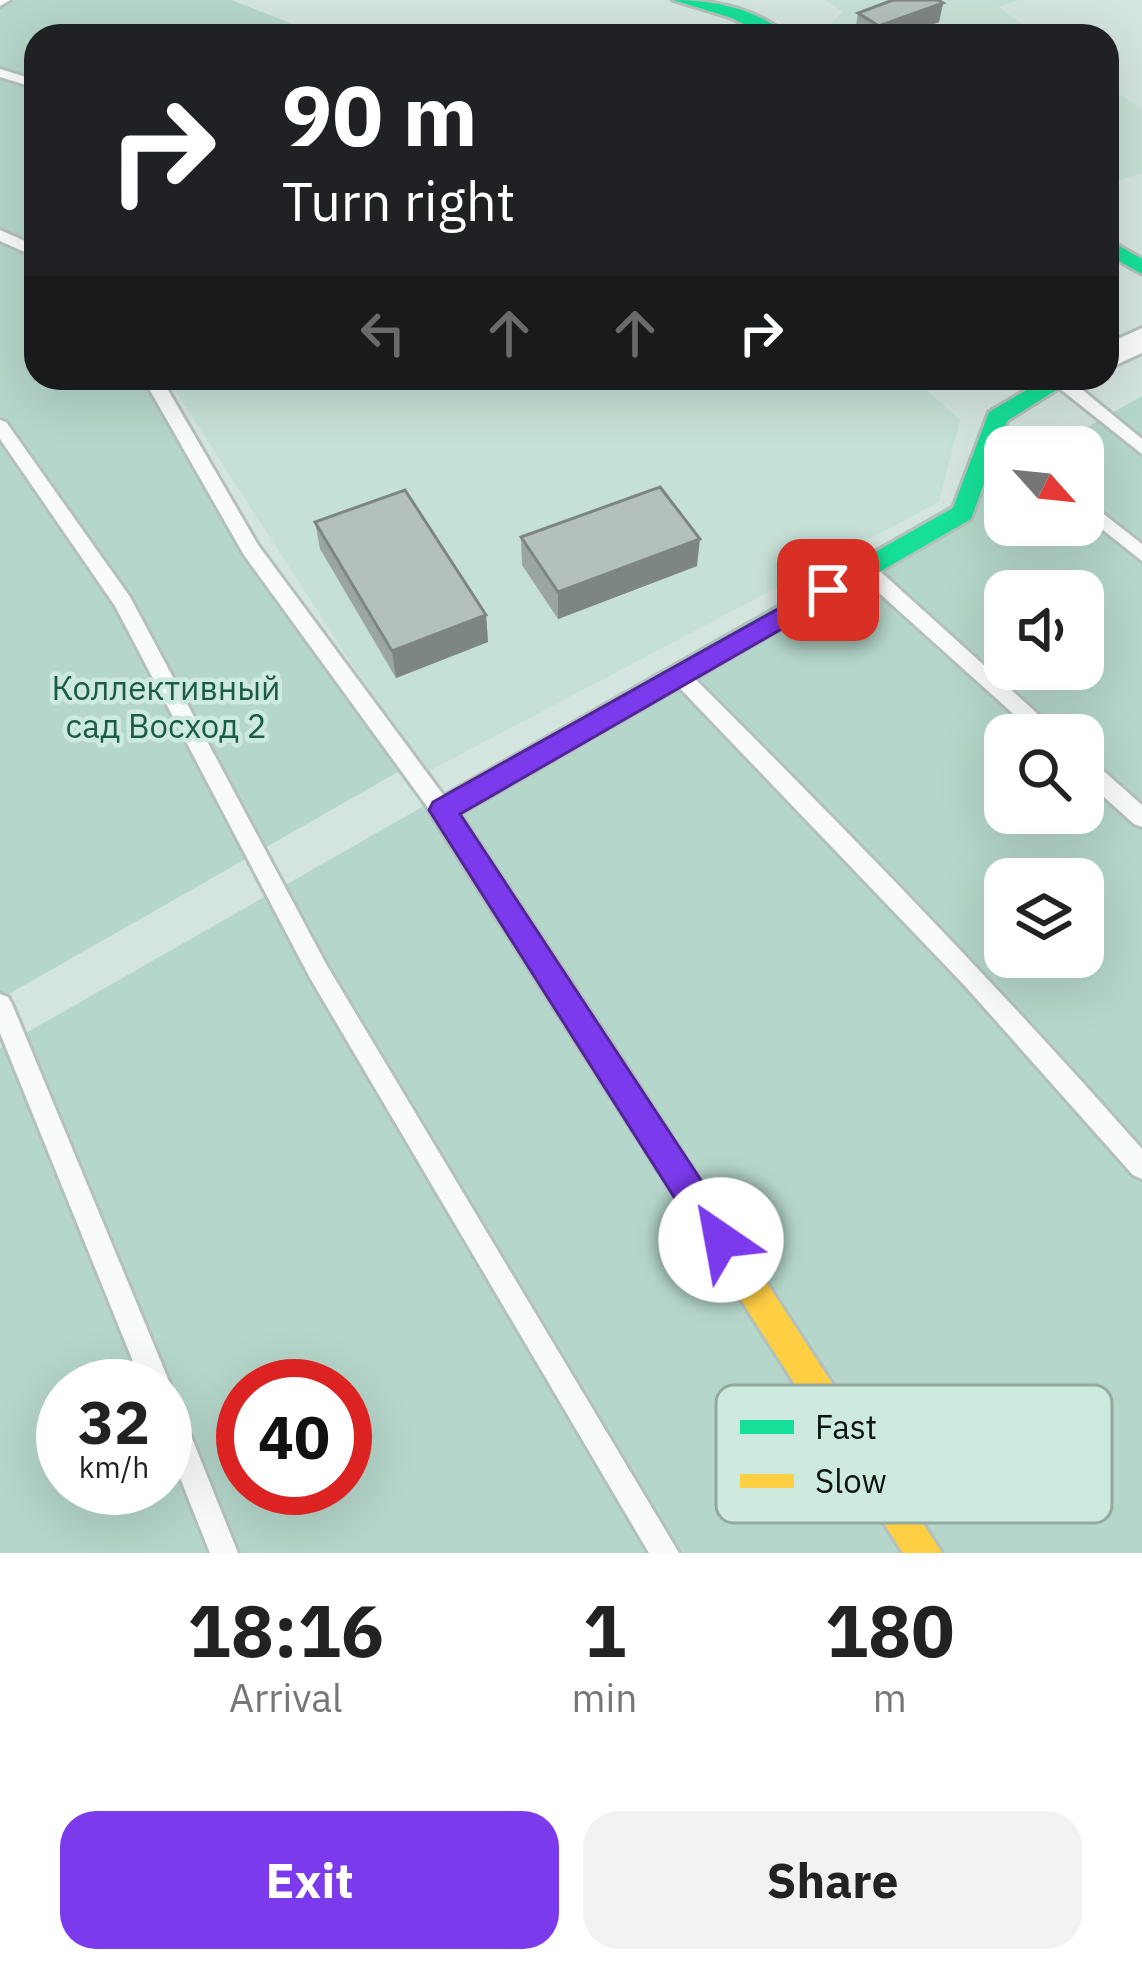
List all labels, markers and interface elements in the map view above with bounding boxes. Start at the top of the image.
text: 90 m [282,60,478,169]
icon: right [84,72,240,228]
text: Turn right [282,166,516,236]
icon: left [350,300,416,366]
icon: ahead [476,300,542,366]
icon: ahead [602,300,668,366]
icon: right [728,300,794,366]
north arrow [984,426,1104,546]
map controls [984,426,1104,978]
pin [777,539,879,641]
icon: arrive [795,557,861,623]
button: sound [984,570,1104,690]
park label: Коллективный сад Восход 2 [51,666,281,747]
button: search [984,714,1104,834]
button: layers [984,858,1104,978]
position arrow [658,1177,784,1303]
speed limit sign: 40 [216,1359,372,1515]
text: 32 [78,1382,150,1461]
legend [716,1385,1112,1523]
text: Fast [815,1405,877,1448]
text: km/h [79,1447,149,1486]
text: Slow [815,1459,887,1502]
text: 18:16 [187,1583,384,1677]
text: 1 [583,1583,626,1677]
text: 180 [825,1583,955,1677]
text: Arrival [229,1672,343,1723]
text: min [572,1672,637,1723]
text: m [873,1672,907,1723]
button: Exit [60,1811,559,1949]
button: Share [583,1811,1082,1949]

